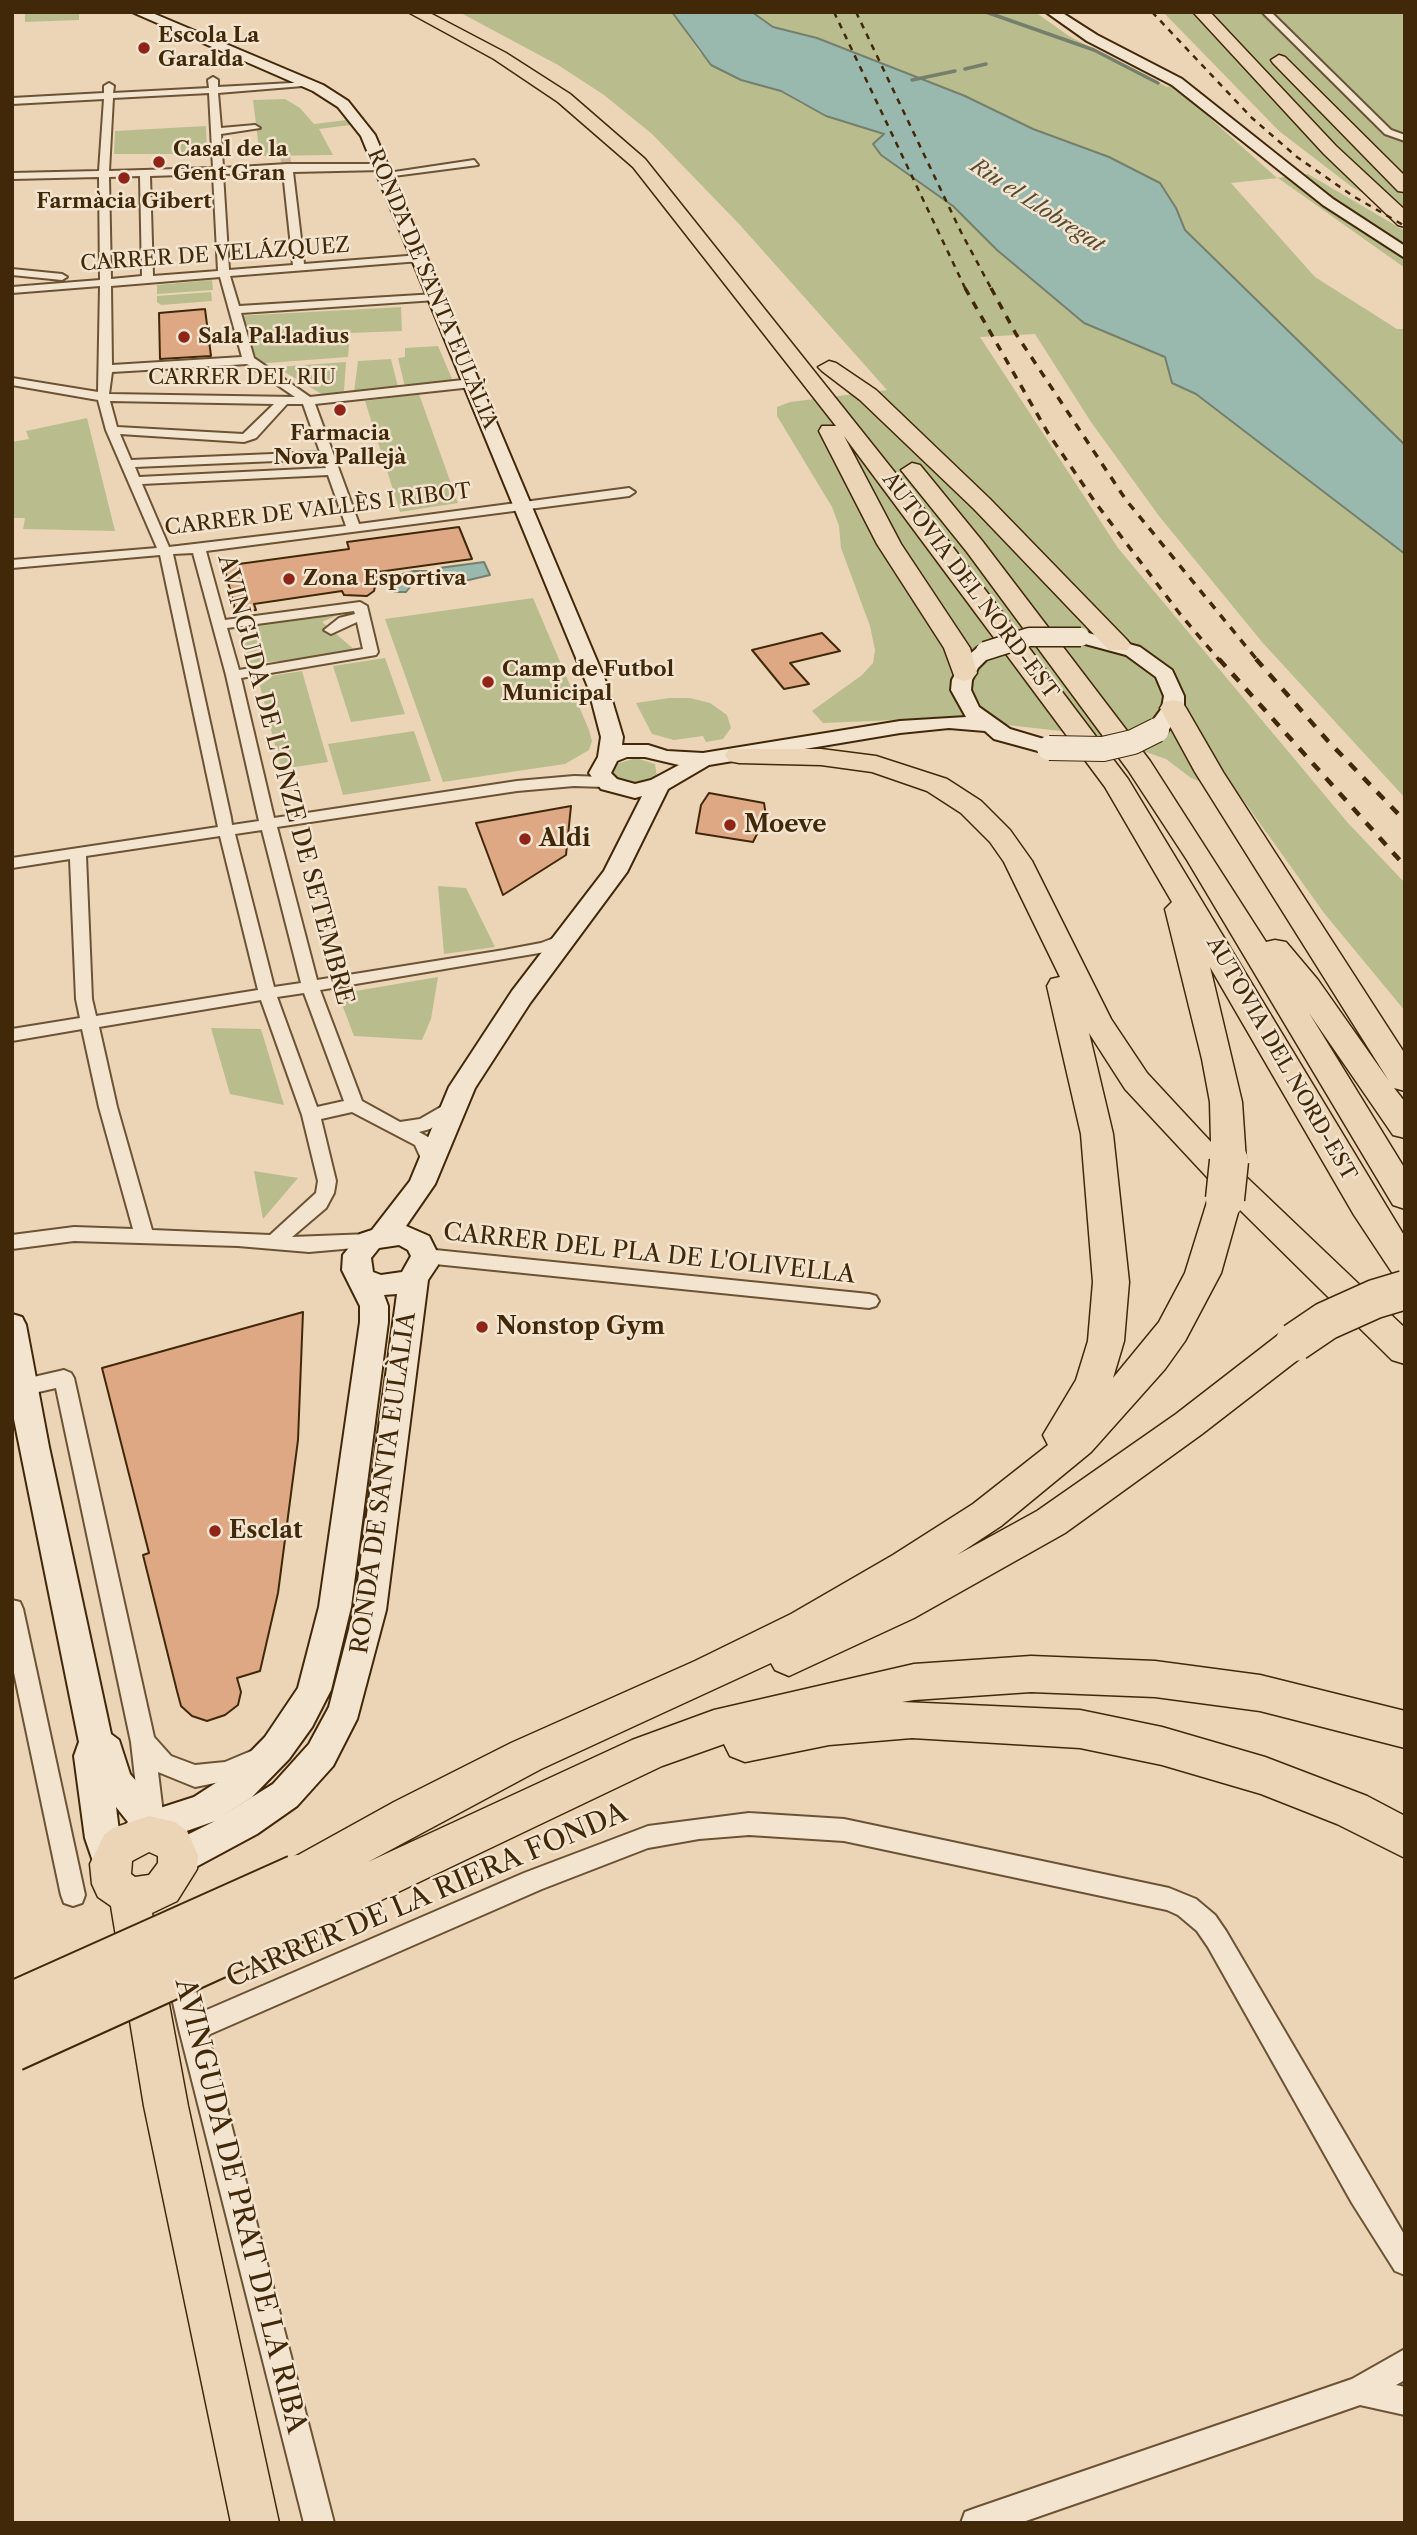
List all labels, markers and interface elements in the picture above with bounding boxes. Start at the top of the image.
place label: Escola La Garalda [158,23,259,73]
marker: Escola La Garalda [136,40,152,56]
place label: Casal de la Gent Gran [173,137,288,187]
street label: RONDA DE SANTA EULÀLIA [361,145,503,433]
marker: Casal de la Gent Gran [151,154,167,170]
water label: Riu el Llobregat [966,154,1108,258]
marker: Farmàcia Gibert [116,170,132,186]
place label: Farmàcia Gibert [36,189,212,215]
street label: CARRER DE VELÁZQUEZ [79,233,351,277]
place label: Sala Pal·ladius [198,324,349,350]
marker: Sala Pal·ladius [176,329,192,345]
street label: CARRER DEL RIU [148,365,336,391]
marker: Farmacia Nova Pallejà [332,402,348,418]
place label: Farmacia Nova Pallejà [273,421,407,471]
street label: AUTOVIA DEL NORD-EST [877,468,1063,704]
street label: CARRER DE VALLÈS I RIBOT [163,479,473,541]
street label: AVINGUDA DE L'ONZE DE SETEMBRE [211,552,359,1008]
place label: Zona Esportiva [303,566,466,592]
marker: Zona Esportiva [281,571,297,587]
place label: Camp de Futbol Municipal [502,657,674,707]
marker: Camp de Futbol Municipal [480,674,496,690]
place label: Moeve [744,811,827,839]
marker: Moeve [722,817,738,833]
place label: Aldi [539,825,591,853]
marker: Aldi [517,831,533,847]
street label: AUTOVIA DEL NORD-EST [1201,933,1361,1185]
street label: CARRER DEL PLA DE L'OLIVELLA [442,1218,856,1290]
street label: RONDA DE SANTA EULÀLIA [346,1310,422,1656]
place label: Nonstop Gym [496,1313,665,1341]
marker: Nonstop Gym [474,1319,490,1335]
place label: Esclat [229,1517,303,1545]
marker: Esclat [207,1523,223,1539]
street label: CARRER DE LA RIERA FONDA [222,1796,632,1996]
street label: AVINGUDA DE PRAT DE LA RIBA [167,1975,313,2437]

